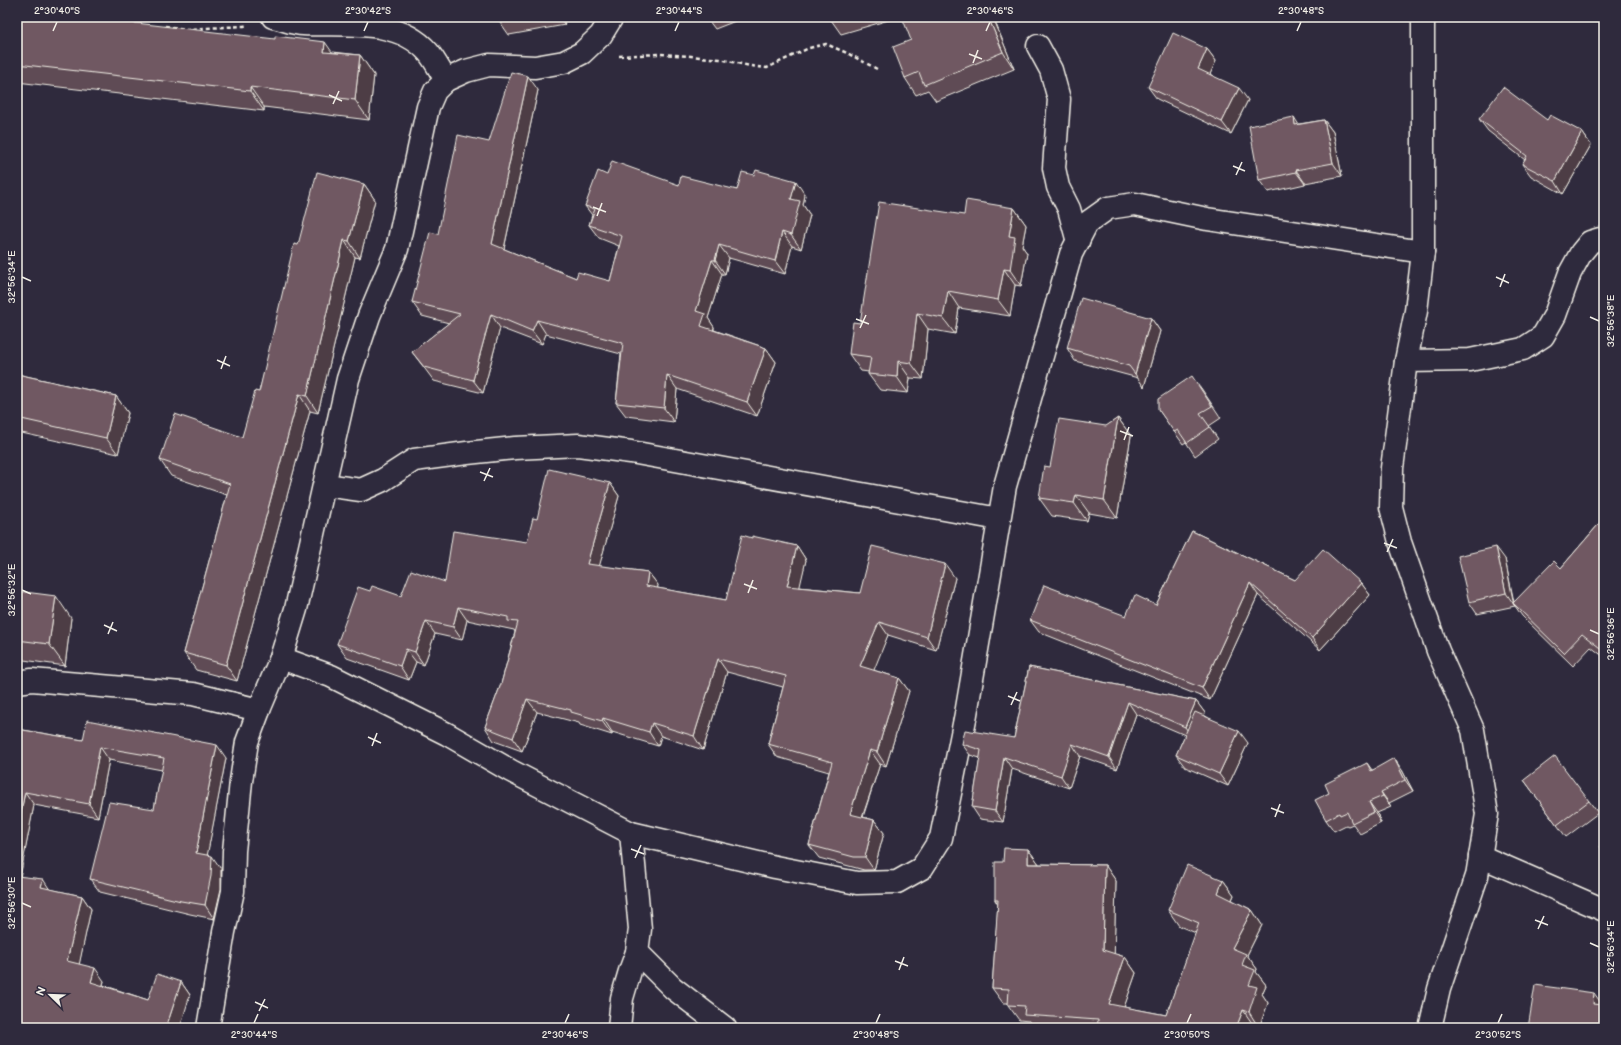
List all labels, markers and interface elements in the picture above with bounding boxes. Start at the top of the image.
text: 2°30'40"S [34,5,80,17]
text: 2°30'42"S [345,5,391,17]
text: 2°30'44"S [656,5,702,17]
text: 2°30'46"S [967,5,1013,17]
text: 2°30'48"S [1278,5,1324,17]
text: 32°56'34"E [6,250,18,304]
text: 32°56'38"E [1605,294,1617,347]
text: 32°56'32"E [6,563,18,616]
text: 32°56'36"E [1605,607,1617,661]
text: 32°56'30"E [6,876,18,929]
text: 32°56'34"E [1605,920,1617,974]
north arrow [30,975,70,1015]
text: N [34,985,49,998]
text: 2°30'44"S [231,1029,277,1041]
text: 2°30'46"S [542,1029,588,1041]
text: 2°30'48"S [853,1029,899,1041]
text: 2°30'50"S [1164,1029,1210,1041]
text: 2°30'52"S [1475,1029,1521,1041]

